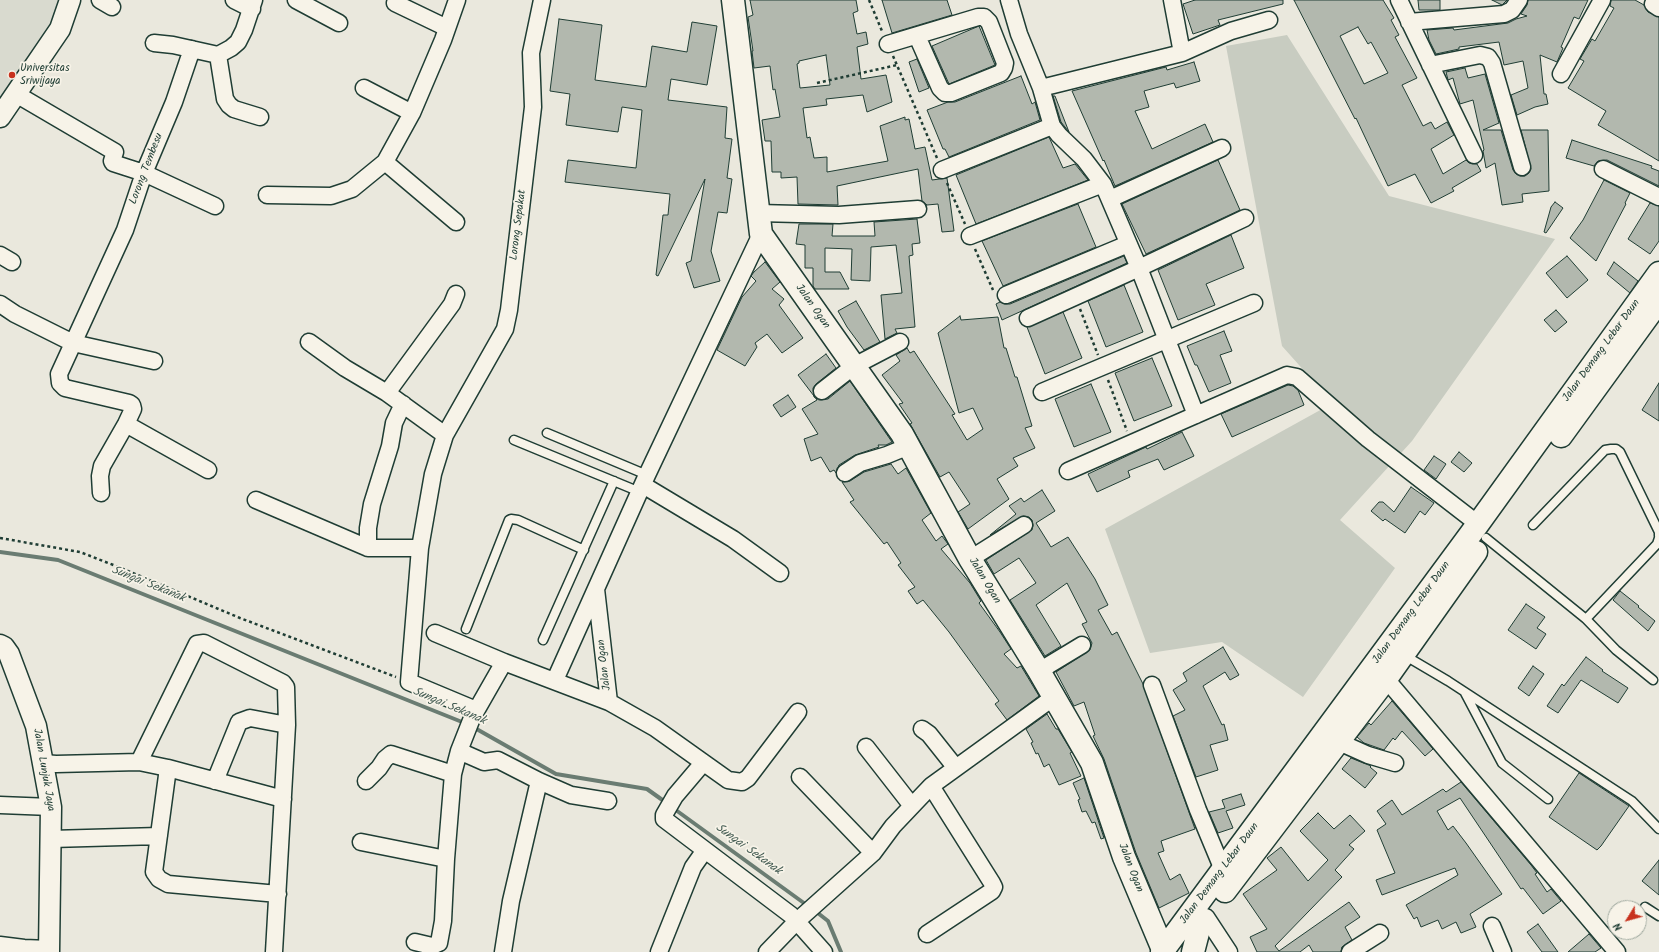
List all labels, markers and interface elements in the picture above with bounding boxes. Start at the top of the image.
place label: Universitas Sriwijaya [20,62,70,88]
marker: Universitas Sriwijaya [7,70,17,80]
street label: Lorong Tembesu [127,131,167,207]
street label: Lorong Sepakat [508,189,530,261]
street label: Jalan Ogan [792,282,832,332]
street label: Jalan Demang Lebar Daun [1560,297,1644,405]
street label: Jalan Ogan [965,556,1003,606]
street label: Jalan Demang Lebar Daun [1370,559,1454,667]
water label: Sungai Sekanak [109,564,187,606]
street label: Jalan Ogan [595,639,615,691]
water label: Sungai Sekanak [410,685,488,729]
street label: Jalan Lunjuk Jaya [29,728,57,812]
water label: Sungai Sekanak [712,821,784,879]
street label: Jalan Demang Lebar Daun [1178,821,1262,927]
street label: Jalan Ogan [1115,842,1145,894]
north arrow [1607,900,1647,940]
text: N [1609,918,1627,935]

